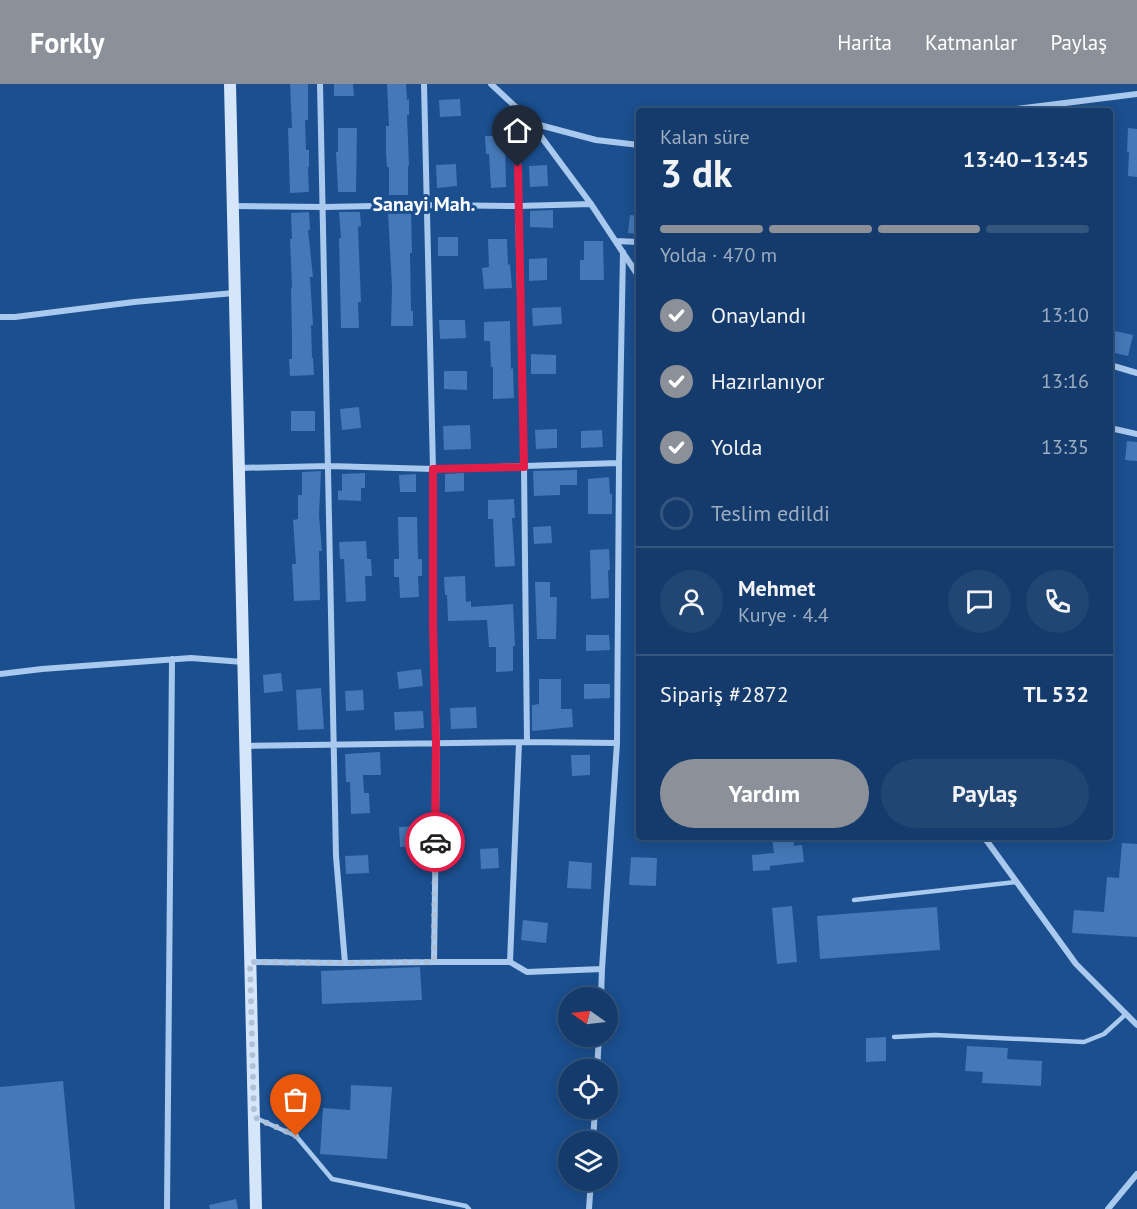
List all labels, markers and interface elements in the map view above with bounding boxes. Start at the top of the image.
text: Forkly [30,24,104,61]
text: Harita [837,29,892,56]
text: Katmanlar [925,29,1017,56]
text: Paylaş [1050,29,1107,56]
pin [492,105,543,167]
icon: home [501,114,534,147]
text: Kalan süre [660,124,750,150]
text: 13:40–13:45 [963,145,1089,173]
text: 3 dk [660,147,732,198]
district label: Sanayi Mah. [372,191,476,217]
text: Yolda · 470 m [660,242,777,268]
icon: check [660,299,693,332]
text: Onaylandı [711,301,806,329]
text: 13:10 [1041,302,1089,328]
icon: check [660,365,693,398]
text: Hazırlanıyor [711,367,824,395]
text: 13:16 [1041,368,1089,394]
icon: check [660,431,693,464]
text: Yolda [711,433,762,461]
text: 13:35 [1041,434,1089,460]
text: Teslim edildi [711,499,830,527]
button: person [660,570,723,633]
button: chat [948,570,1011,633]
button: phone [1026,570,1089,633]
text: Mehmet [738,574,815,602]
text: Kurye · 4.4 [738,602,829,628]
text: Sipariş #2872 [660,680,789,708]
text: TL 532 [1023,680,1089,708]
button: Yardım [660,759,869,828]
button: Paylaş [881,759,1089,828]
courier [405,812,465,872]
icon: car [419,826,452,859]
north arrow [558,987,618,1047]
map controls [558,987,618,1191]
button: locate [558,1059,618,1119]
pin [270,1074,321,1136]
icon: bag [279,1083,312,1116]
button: layers [558,1131,618,1191]

